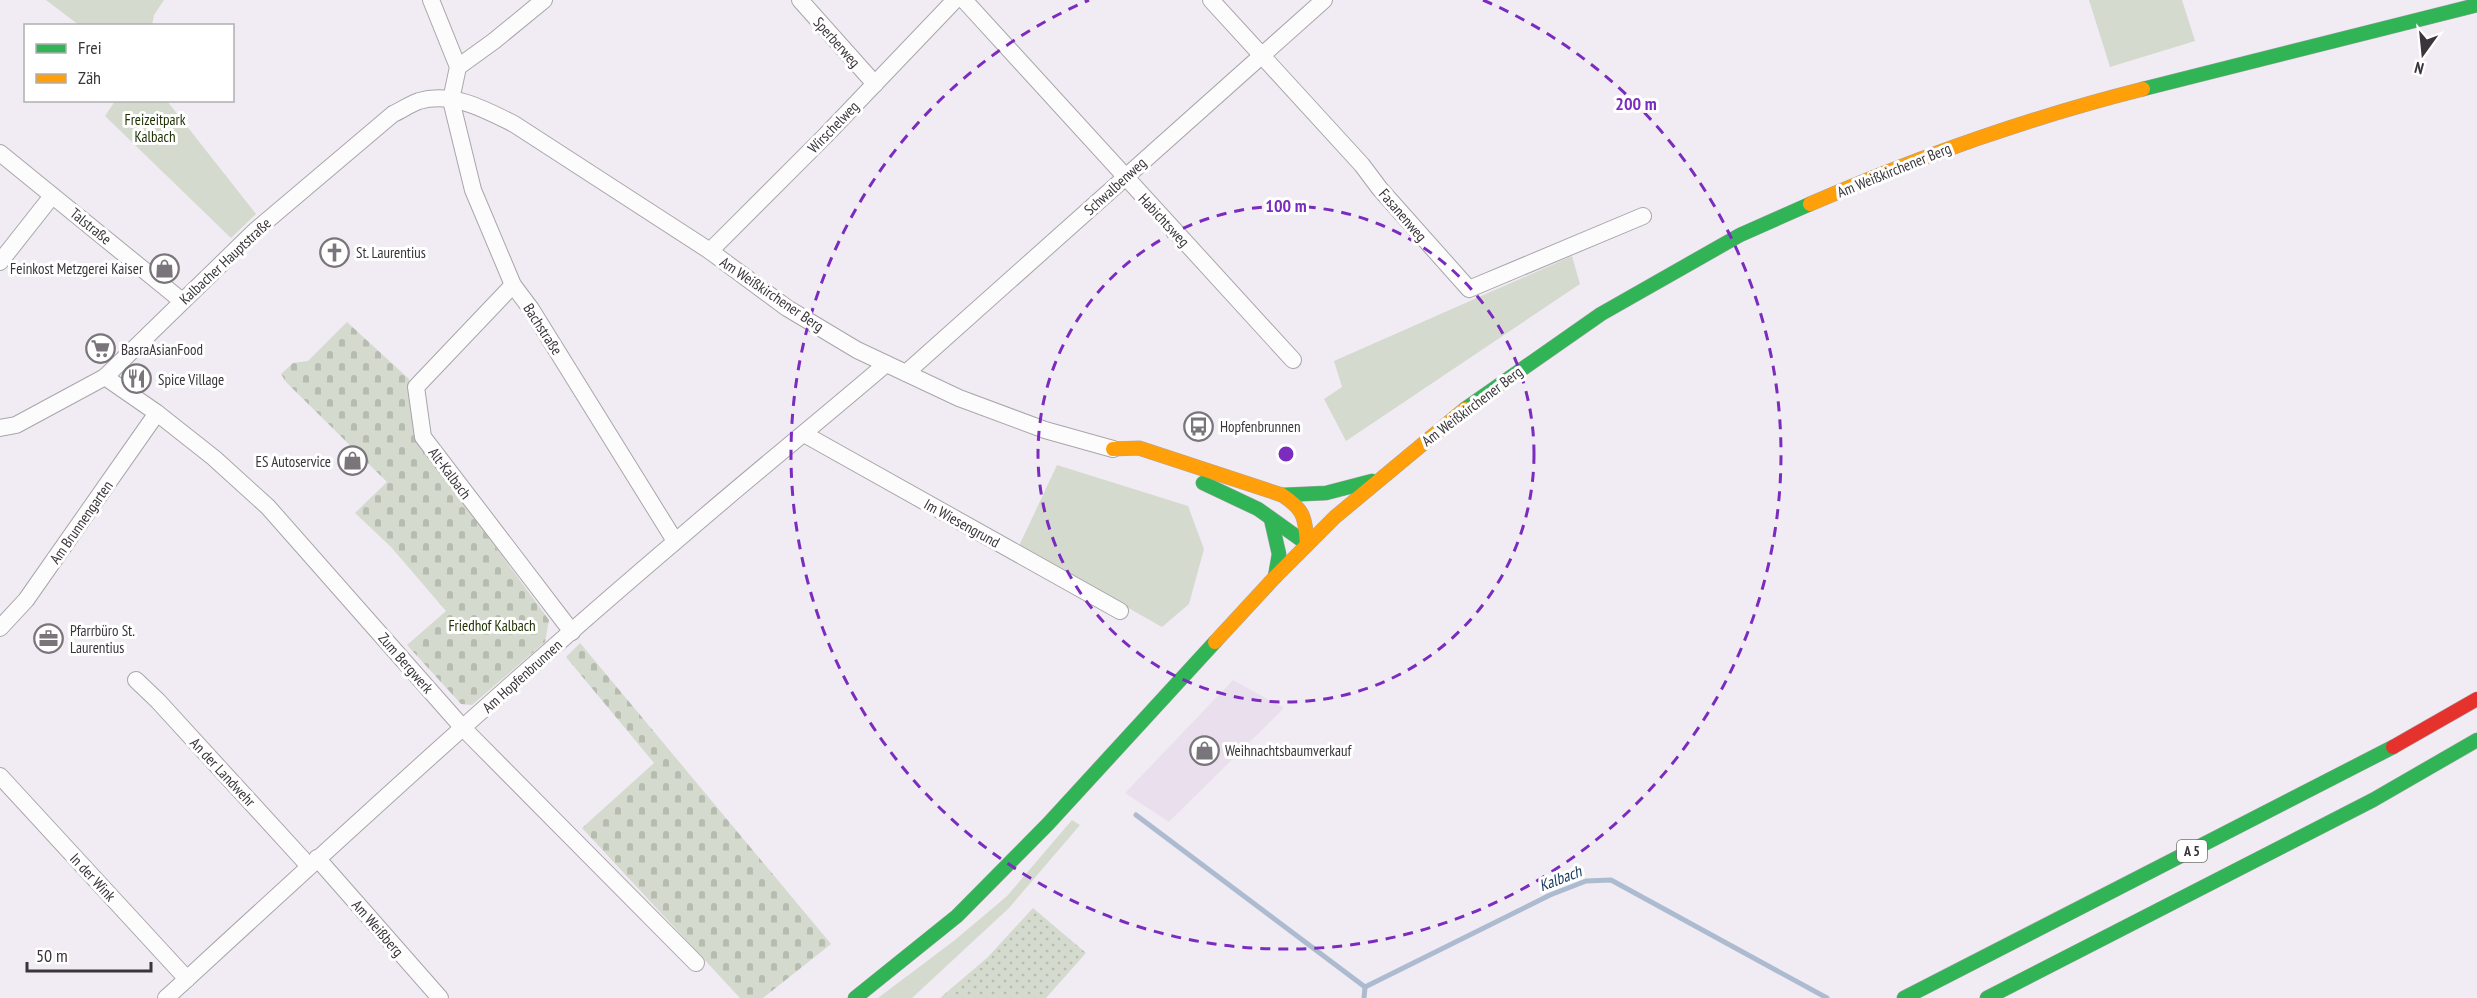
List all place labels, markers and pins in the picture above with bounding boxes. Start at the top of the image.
church icon: St. Laurentius [319,236,351,268]
place label: St. Laurentius [356,243,426,262]
shop icon: Feinkost Metzgerei Kaiser [148,252,180,284]
place label: Feinkost Metzgerei Kaiser [10,259,144,278]
supermarket icon: BasraAsianFood [84,333,116,365]
place label: BasraAsianFood [121,340,203,359]
restaurant icon: Spice Village [121,363,153,395]
place label: Spice Village [158,370,224,389]
bus stop icon: Hopfenbrunnen [1183,410,1215,442]
place label: Hopfenbrunnen [1220,417,1301,436]
centre of rings [1276,444,1296,464]
shop icon: ES Autoservice [336,445,368,477]
place label: ES Autoservice [256,452,331,471]
place label: Pfarrbüro St. Laurentius [70,621,135,657]
office icon: Pfarrbüro St. Laurentius [33,623,65,655]
shop icon: Weihnachtsbaumverkauf [1188,734,1220,766]
place label: Weihnachtsbaumverkauf [1225,741,1353,760]

